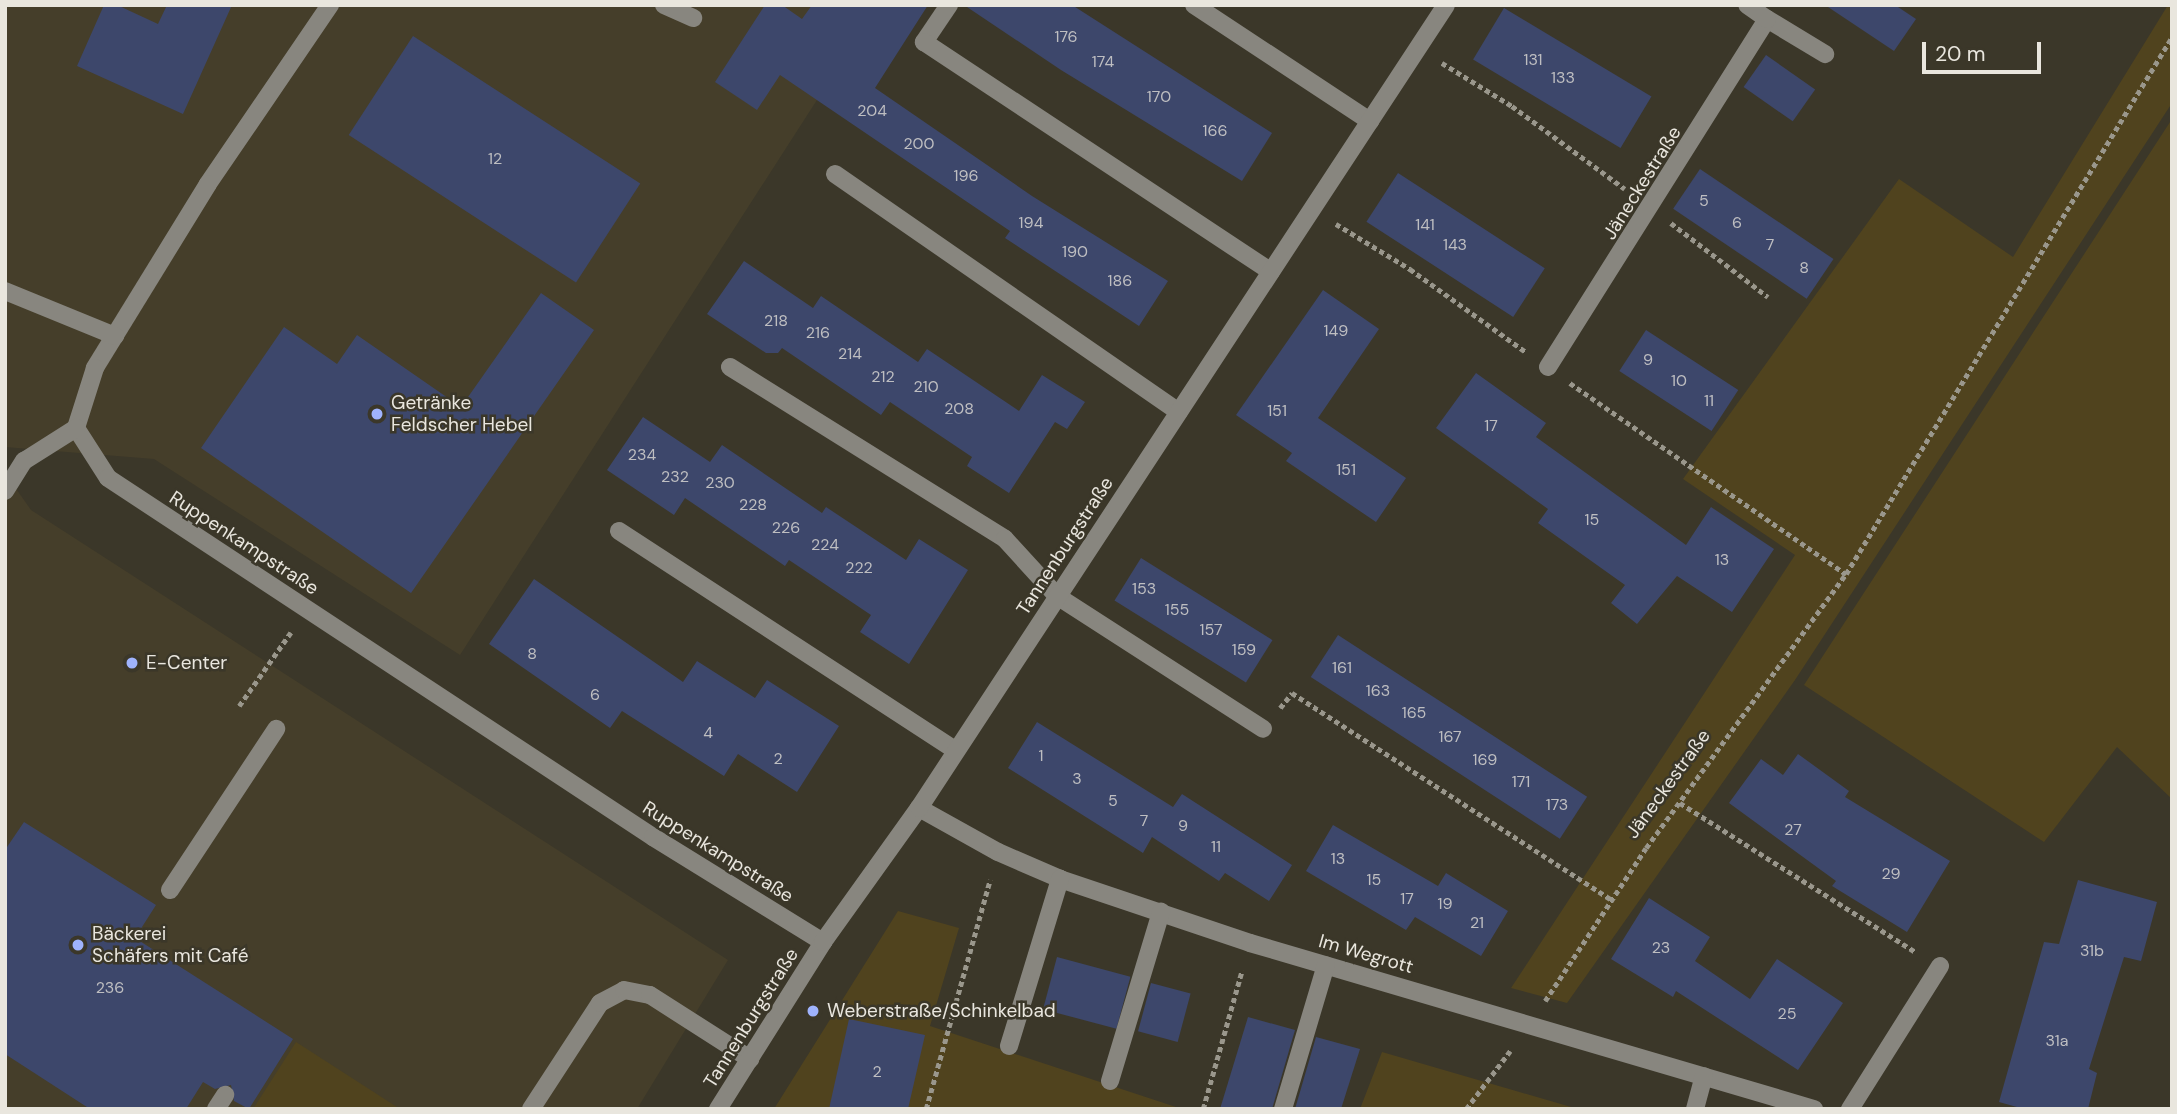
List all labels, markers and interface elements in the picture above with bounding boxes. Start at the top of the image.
house number: 176 [1054,27,1078,47]
scale bar [1925,28,2044,72]
text: 20 m [1935,40,1986,68]
house number: 131 [1523,50,1543,70]
house number: 174 [1092,52,1114,72]
house number: 133 [1551,68,1575,88]
house number: 170 [1147,87,1171,107]
house number: 204 [857,101,887,121]
house number: 166 [1202,121,1228,141]
street label: Jäneckestraße [1598,122,1686,244]
house number: 200 [904,134,934,154]
house number: 12 [488,149,502,169]
house number: 196 [953,166,979,186]
house number: 5 [1699,191,1709,211]
house number: 194 [1019,213,1043,233]
house number: 6 [1732,213,1742,233]
house number: 141 [1415,215,1435,235]
house number: 143 [1443,235,1467,255]
house number: 7 [1766,235,1774,255]
house number: 190 [1062,242,1088,262]
house number: 8 [1799,258,1809,278]
house number: 186 [1108,271,1132,291]
house number: 218 [764,311,788,331]
house number: 149 [1324,321,1348,341]
house number: 216 [806,323,830,343]
house number: 214 [838,344,862,364]
house number: 9 [1643,350,1653,370]
house number: 212 [871,367,895,387]
house number: 10 [1671,371,1687,391]
house number: 210 [913,377,939,397]
house number: 11 [1704,391,1714,411]
place label: Getränke Feldscher Hebel [391,392,533,436]
house number: 208 [944,399,974,419]
house number: 151 [1267,401,1287,421]
marker: Getränke Feldscher Hebel [369,406,385,422]
house number: 17 [1484,416,1498,436]
house number: 234 [628,445,656,465]
house number: 151 [1336,460,1356,480]
house number: 232 [661,467,689,487]
house number: 230 [705,473,735,493]
street label: Tannenburgstraße [1012,473,1118,619]
street label: Ruppenkampstraße [165,486,323,600]
house number: 228 [739,495,767,515]
house number: 15 [1585,510,1599,530]
house number: 226 [772,518,800,538]
house number: 224 [811,535,839,555]
house number: 13 [1715,550,1729,570]
house number: 222 [845,558,873,578]
house number: 153 [1132,579,1156,599]
house number: 155 [1165,600,1189,620]
house number: 157 [1199,620,1223,640]
house number: 159 [1232,640,1256,660]
house number: 8 [527,644,537,664]
place label: E-Center [146,652,227,674]
marker: E-Center [124,655,140,671]
house number: 161 [1332,658,1352,678]
house number: 163 [1366,681,1390,701]
house number: 6 [590,685,600,705]
house number: 165 [1402,703,1426,723]
house number: 4 [703,723,713,743]
street label: Jäneckestraße [1621,725,1715,843]
house number: 167 [1438,727,1462,747]
house number: 1 [1039,746,1043,766]
house number: 2 [773,749,783,769]
house number: 169 [1473,750,1497,770]
house number: 3 [1072,769,1082,789]
house number: 171 [1512,772,1530,792]
house number: 5 [1108,791,1118,811]
house number: 173 [1546,795,1568,815]
street label: Ruppenkampstraße [638,796,798,908]
house number: 7 [1140,811,1148,831]
house number: 9 [1178,816,1188,836]
house number: 27 [1784,820,1802,840]
house number: 11 [1211,837,1221,857]
house number: 13 [1331,849,1345,869]
house number: 29 [1881,864,1901,884]
house number: 15 [1367,870,1381,890]
house number: 17 [1400,889,1414,909]
house number: 19 [1437,894,1453,914]
house number: 21 [1470,913,1484,933]
place label: Bäckerei Schäfers mit Café [92,923,248,967]
street label: Im Wegrott [1316,930,1416,978]
marker: Bäckerei Schäfers mit Café [70,937,86,953]
house number: 23 [1652,938,1670,958]
house number: 31b [2080,941,2104,961]
street label: Tannenburgstraße [699,944,803,1092]
house number: 236 [96,978,124,998]
place label: Weberstraße/Schinkelbad [827,1000,1056,1022]
marker: Weberstraße/Schinkelbad [805,1003,821,1019]
house number: 25 [1778,1004,1796,1024]
house number: 31a [2046,1031,2068,1051]
house number: 2 [872,1062,882,1082]

